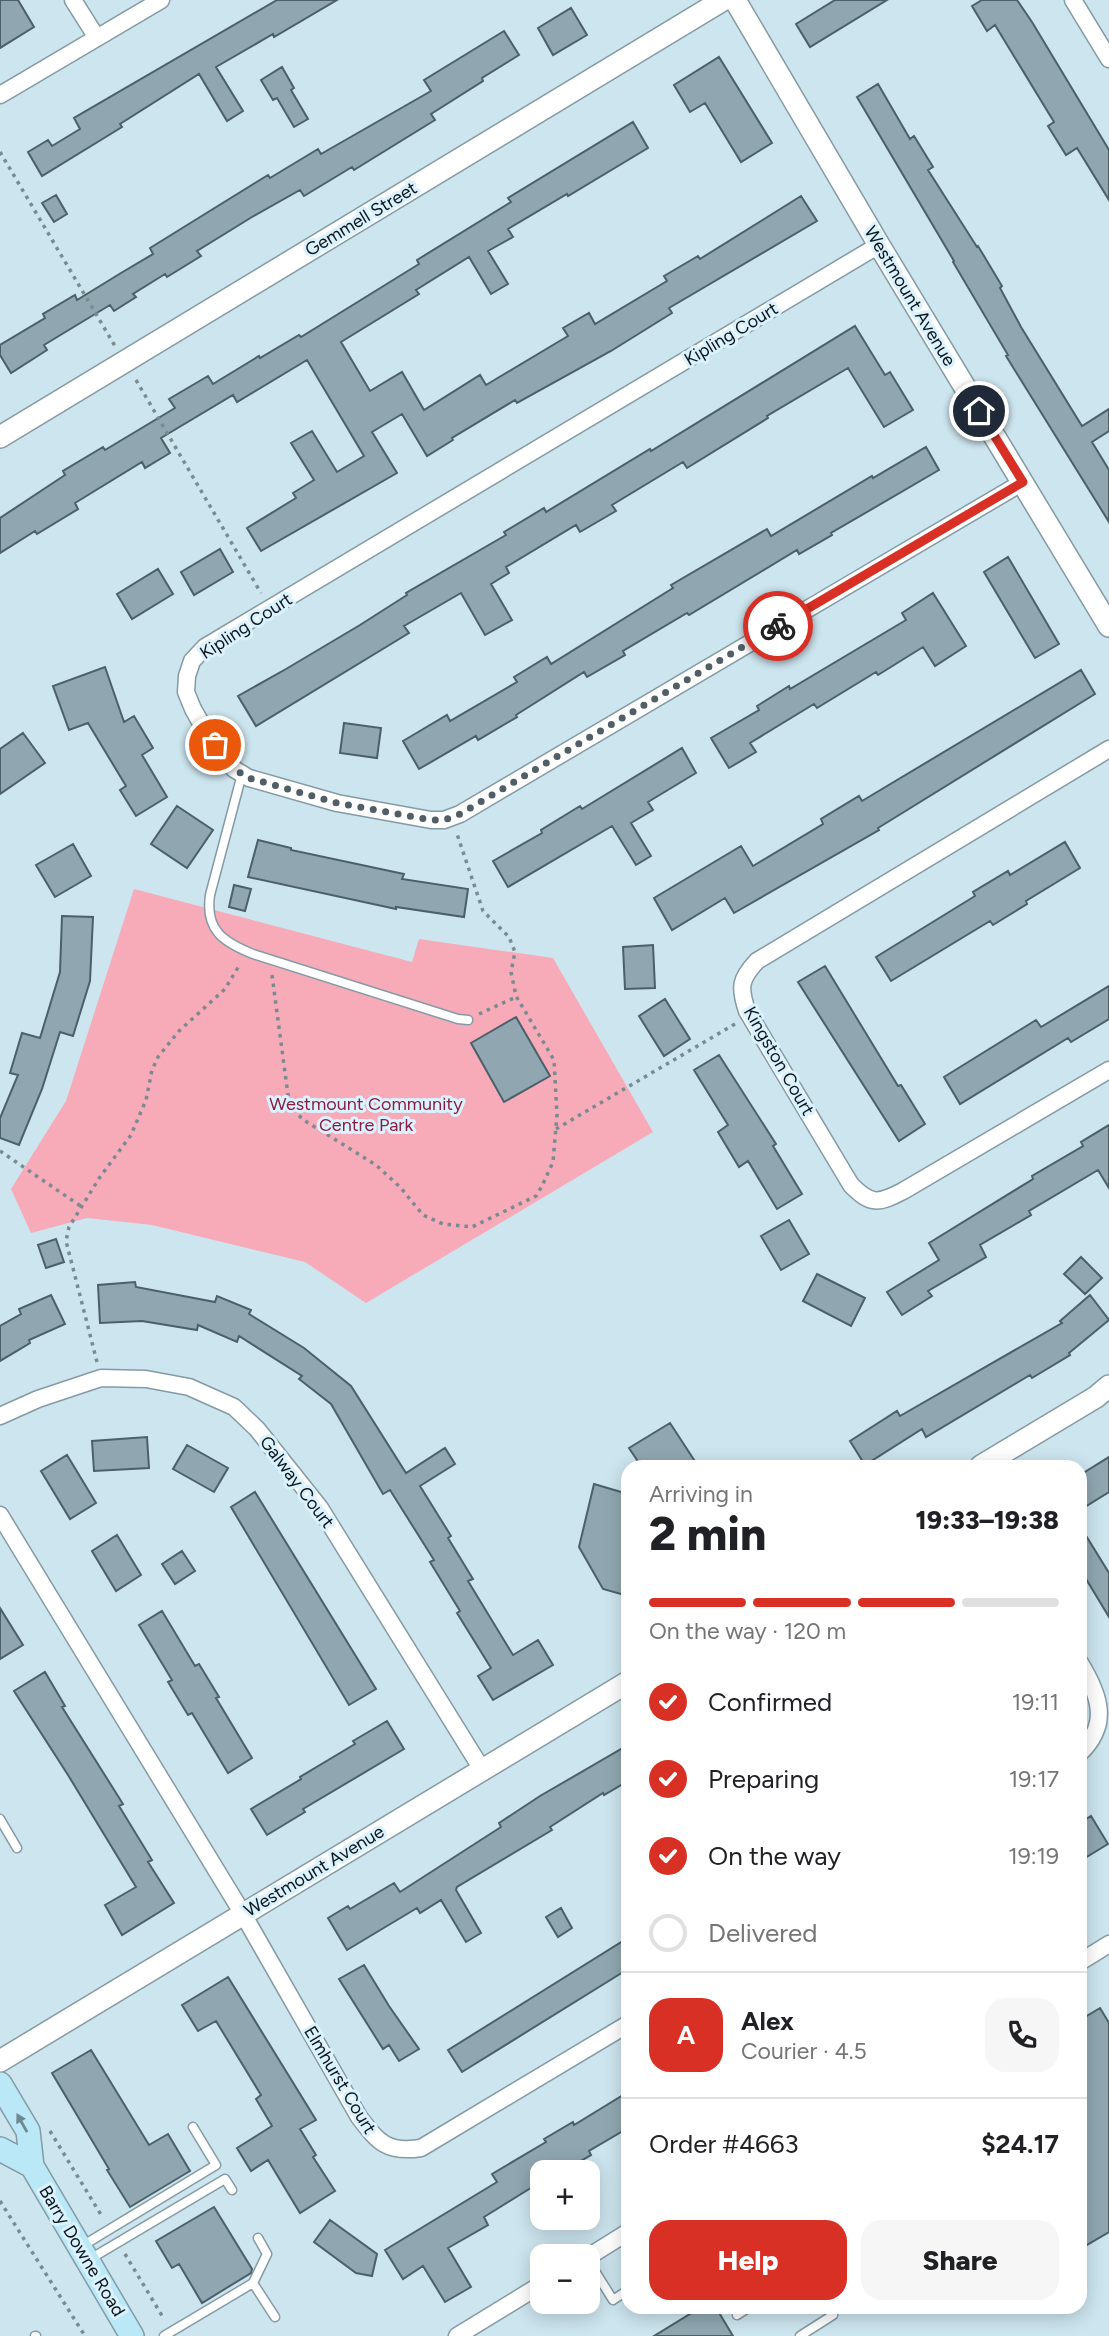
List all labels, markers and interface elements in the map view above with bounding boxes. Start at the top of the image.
street label: Gemmell Street [301,177,421,261]
street label: Westmount Avenue [859,222,961,370]
street label: Kipling Court [680,297,782,371]
pin [949,381,1009,441]
icon: home [960,392,998,430]
street label: Kipling Court [196,588,296,664]
courier [743,591,813,661]
icon: bike [759,607,797,645]
pin [185,715,245,775]
icon: bag [196,726,234,764]
street label: Kingston Court [739,1003,819,1120]
park label: Westmount Community Centre Park [269,1093,463,1136]
street label: Galway Court [255,1431,339,1533]
text: Arriving in [649,1480,753,1508]
text: 19:33–19:38 [916,1504,1059,1536]
text: 2 min [649,1506,766,1562]
text: On the way · 120 m [649,1617,846,1645]
icon: check [649,1683,687,1721]
text: Confirmed [708,1686,832,1718]
text: 19:11 [1012,1688,1059,1716]
icon: check [649,1760,687,1798]
text: Preparing [708,1763,819,1795]
text: 19:17 [1009,1765,1059,1793]
street label: Westmount Avenue [240,1820,388,1922]
icon: check [649,1837,687,1875]
text: On the way [708,1840,841,1872]
text: 19:19 [1008,1842,1059,1870]
text: Delivered [708,1917,817,1949]
button: phone [985,1998,1059,2072]
text: Alex [741,2005,794,2037]
text: A [677,2019,695,2051]
street label: Elmhurst Court [299,2022,381,2138]
text: Courier · 4.5 [741,2037,867,2065]
one-way arrow [17,2113,28,2133]
text: Order #4663 [649,2128,799,2160]
text: $24.17 [981,2128,1059,2160]
map controls [530,2160,600,2314]
button: + [530,2160,600,2230]
street label: Barry Downe Road [34,2182,130,2320]
button: Help [649,2220,847,2300]
button: Share [861,2220,1059,2300]
button: − [530,2244,600,2314]

